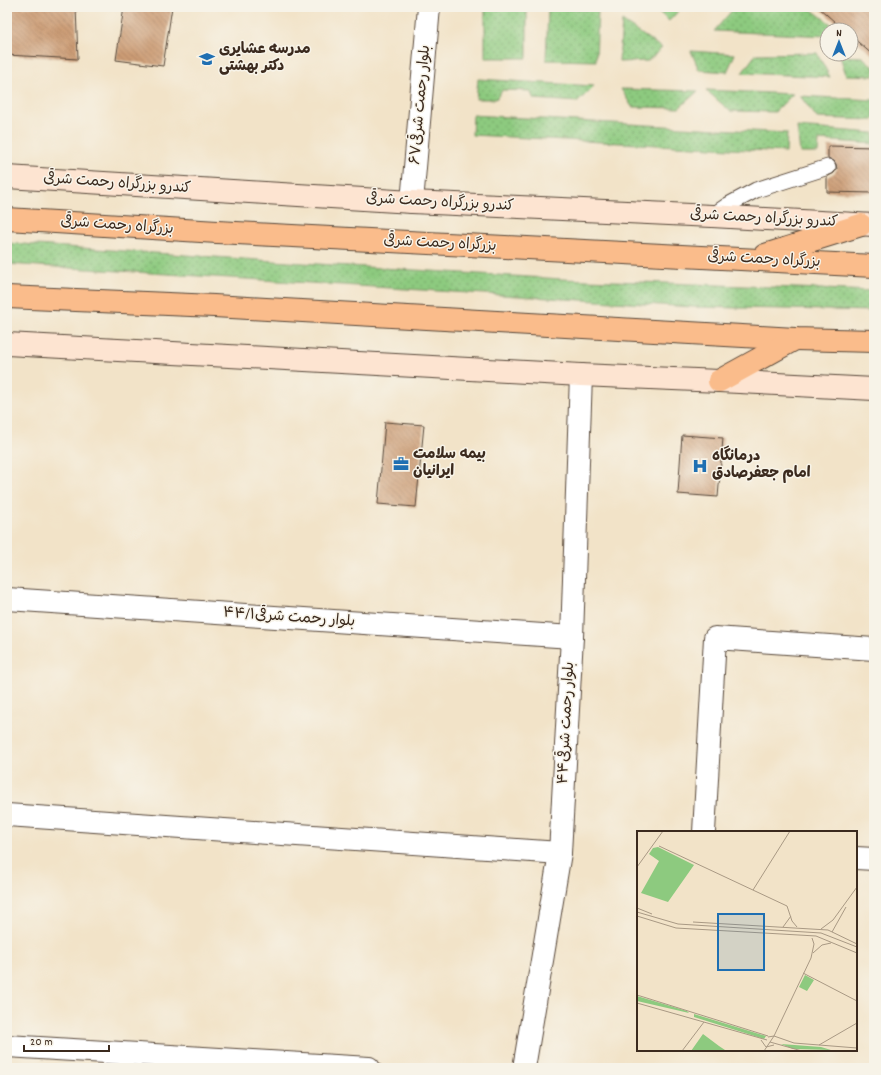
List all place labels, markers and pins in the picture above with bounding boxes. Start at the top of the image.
place label: مدرسه عشایری دکتر بهشتی [219,39,311,78]
school or university icon: مدرسه عشایری دکتر بهشتی [198,50,216,68]
place label: بیمه سلامت ایرانیان [413,444,486,483]
place label: درمانگاه امام جعفرصادق [712,445,811,485]
office icon: بیمه سلامت ایرانیان [392,455,410,473]
hospital icon: درمانگاه امام جعفرصادق [691,457,709,475]

